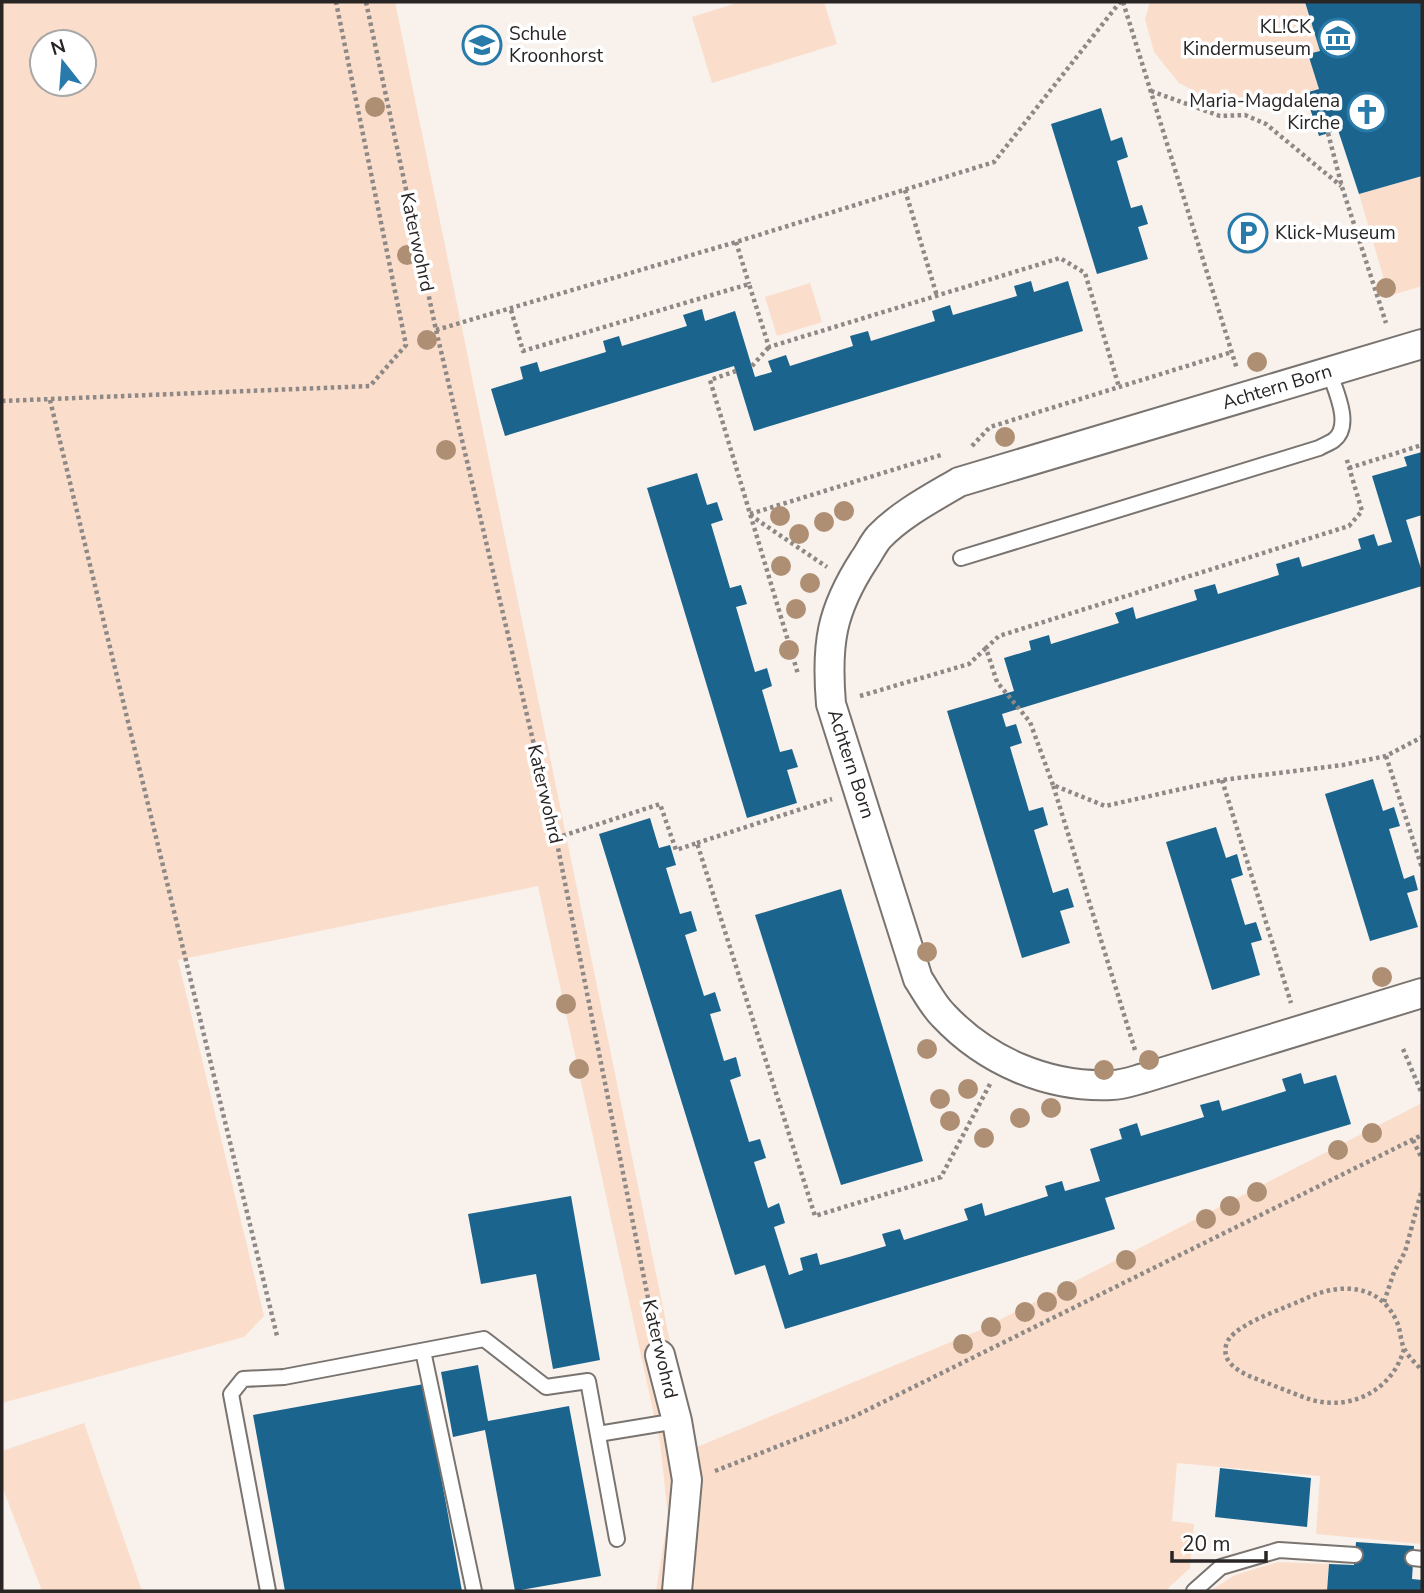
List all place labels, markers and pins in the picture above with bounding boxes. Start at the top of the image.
place label: KL!CK Kindermuseum [1183,14,1312,62]
museum icon: KL!CK Kindermuseum [1317,17,1359,59]
place label: Schule Kroonhorst [509,21,604,69]
school or university icon: Schule Kroonhorst [461,24,503,66]
place label: Maria-Magdalena Kirche [1189,88,1340,136]
church icon: Maria-Magdalena Kirche [1346,91,1388,133]
parking icon: Klick-Museum [1227,212,1269,254]
place label: Klick-Museum [1275,220,1396,246]

